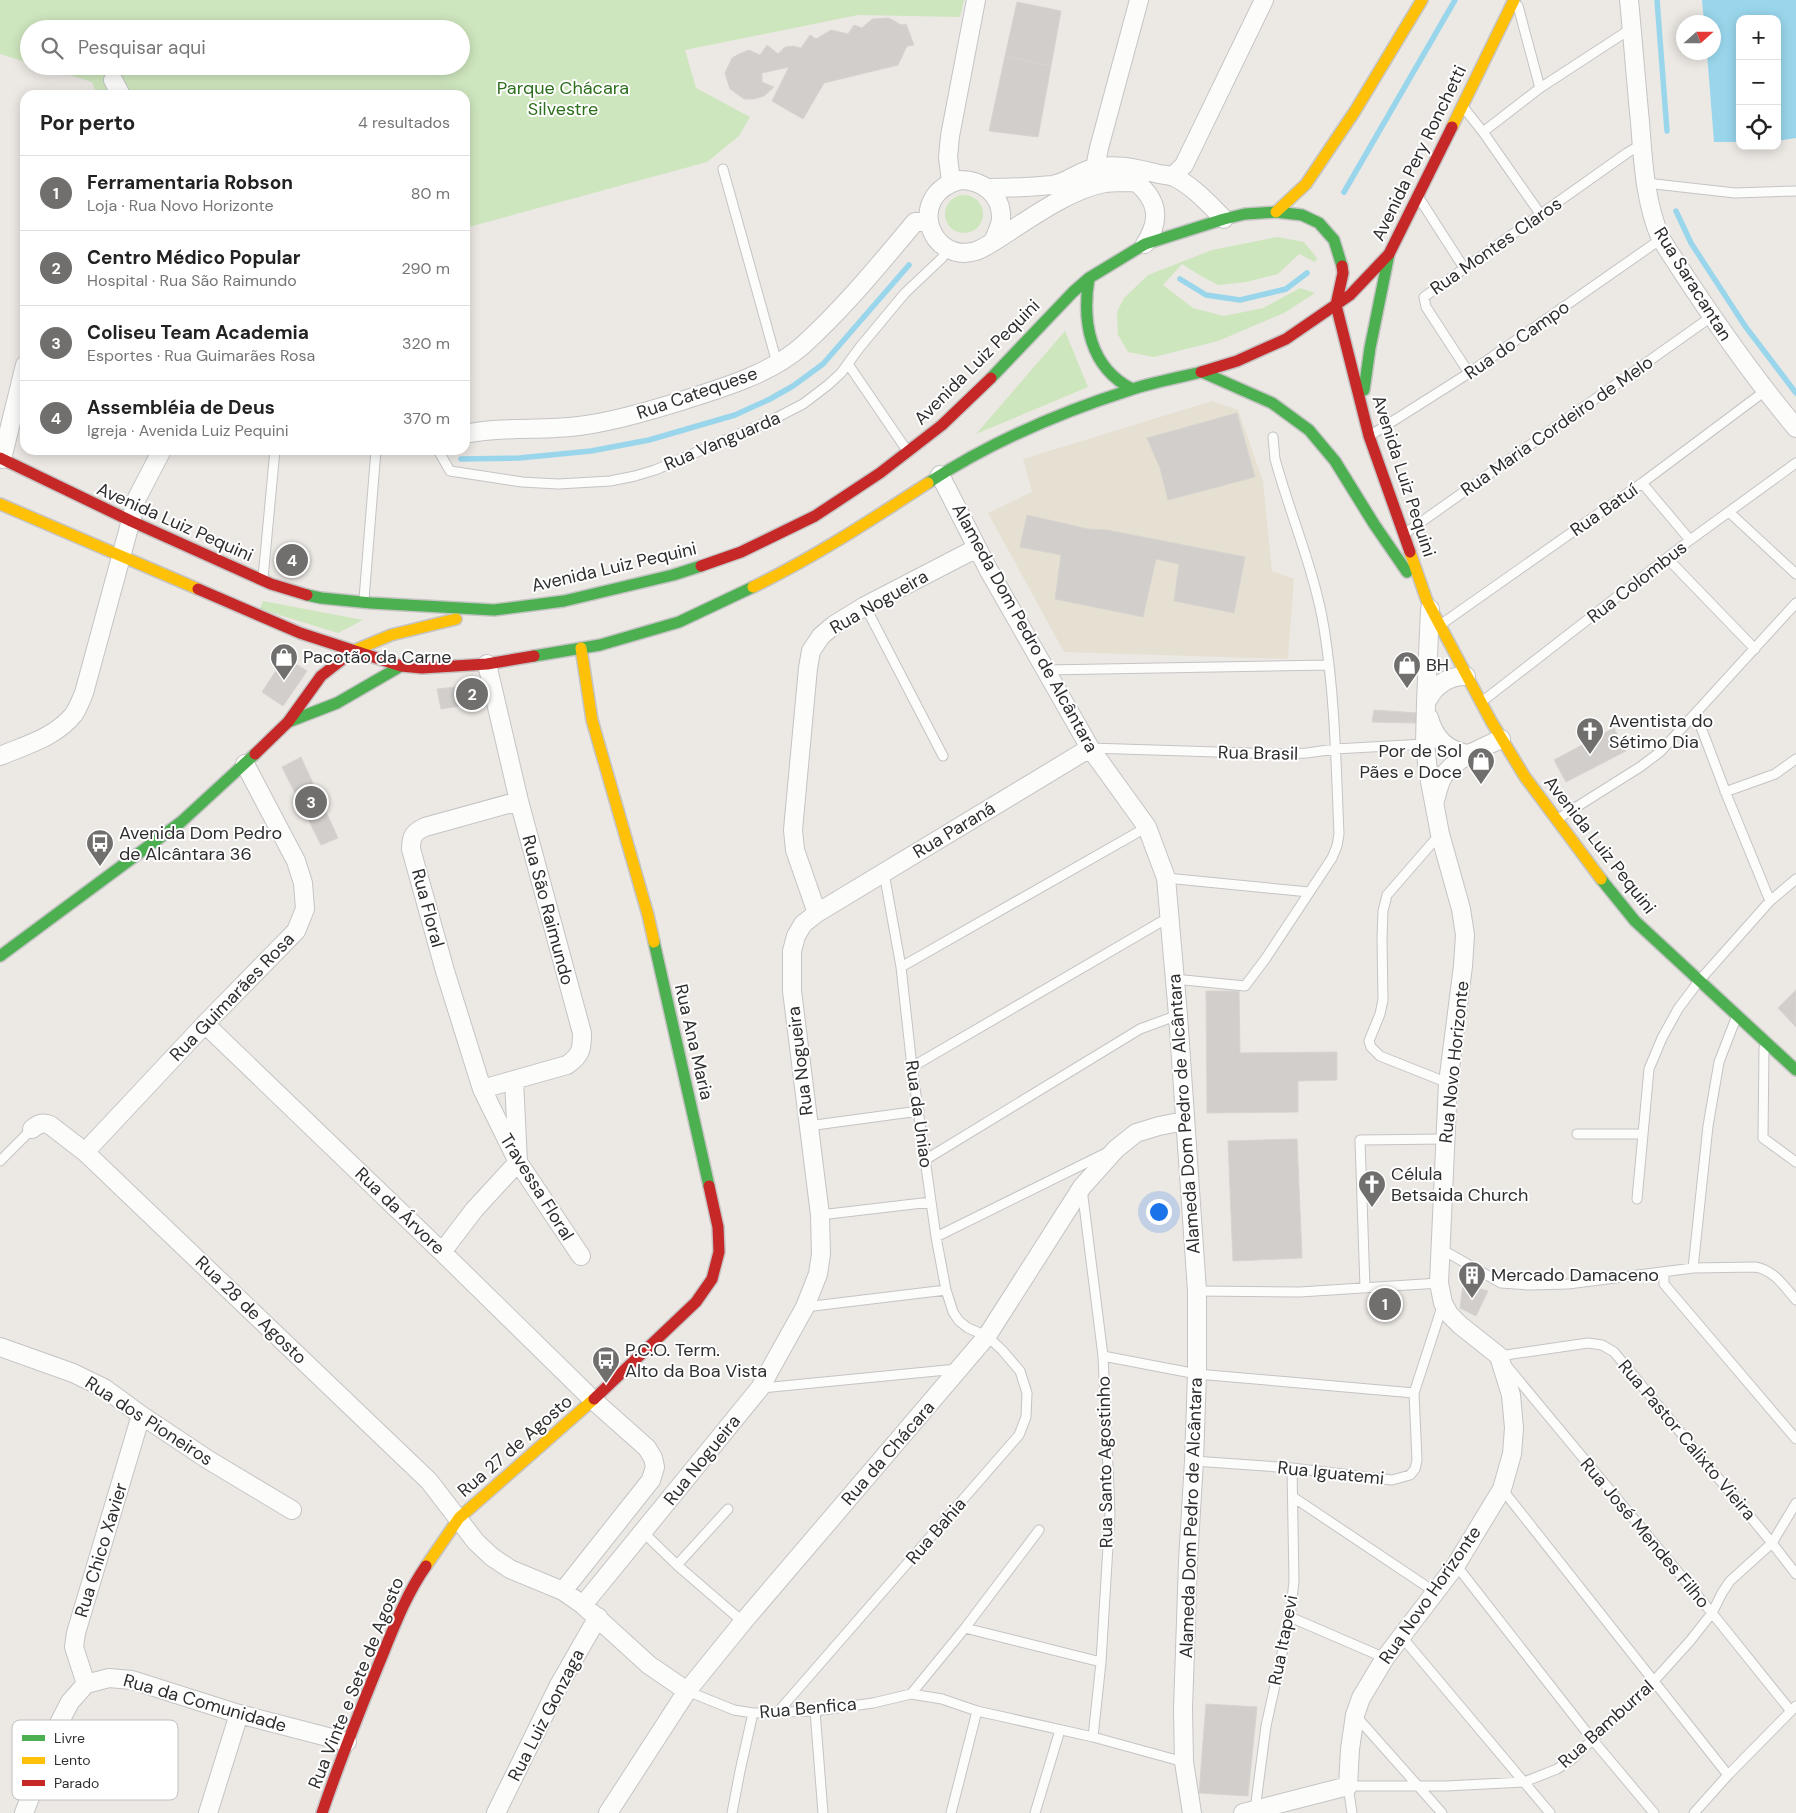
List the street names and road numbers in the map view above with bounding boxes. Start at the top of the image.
street label: Avenida Pery Ronchetti [1366,61,1472,245]
street label: Rua Montes Claros [1425,192,1567,300]
street label: Rua Saracantan [1648,223,1738,345]
street label: Avenida Luiz Pequini [909,294,1045,430]
street label: Rua do Campo [1460,295,1574,385]
street label: Rua Maria Cordeiro de Melo [1456,350,1658,502]
street label: Rua Catequese [633,361,761,425]
street label: Avenida Luiz Pequini [1367,392,1441,560]
street label: Rua Vanguarda [660,406,784,476]
street label: Avenida Luiz Pequini [93,477,257,567]
street label: Rua Batuí [1565,478,1643,542]
street label: Alameda Dom Pedro de Alcântara [946,499,1104,757]
street label: Rua Colombus [1582,535,1692,629]
street label: Avenida Luiz Pequini [529,536,699,598]
street label: Rua Nogueira [826,564,932,640]
street label: Rua Brasil [1218,740,1298,766]
street label: Avenida Luiz Pequini [1539,771,1661,919]
street label: Rua Paraná [908,796,1000,864]
street label: Rua São Raimundo [516,832,580,988]
street label: Rua Floral [406,866,450,950]
street label: Rua Guimarães Rosa [164,928,300,1066]
street label: Alameda Dom Pedro de Alcântara [1162,973,1206,1255]
street label: Rua Novo Horizonte [1434,980,1474,1144]
street label: Rua Ana Maria [669,982,719,1102]
street label: Rua Nogueira [781,1005,819,1117]
street label: Rua da Uniao [900,1059,938,1169]
street label: Travessa Floral [495,1129,579,1245]
street label: Rua da Árvore [350,1162,450,1260]
street label: Rua 28 de Agosto [190,1251,312,1369]
street label: Rua Pastor Calixto Vieira [1613,1355,1761,1525]
street label: Rua dos Pioneiros [81,1371,217,1471]
street label: Rua Santo Agostinho [1091,1376,1119,1548]
street label: Alameda Dom Pedro de Alcântara [1174,1377,1208,1659]
street label: Rua 27 de Agosto [452,1389,578,1503]
street label: Rua da Chácara [836,1396,940,1510]
street label: Rua Nogueira [658,1410,746,1510]
street label: Rua José Mendes Filho [1575,1453,1715,1613]
street label: Rua Iguatemi [1276,1455,1386,1491]
street label: Rua Chico Xavier [69,1479,133,1620]
street label: Rua Bahia [900,1493,972,1569]
street label: Rua Novo Horizonte [1373,1521,1487,1669]
street label: Rua Vinte e Sete de Agosto [303,1574,409,1792]
street label: Rua Itapevi [1262,1593,1304,1687]
street label: Rua Luiz Gonzaga [502,1645,590,1785]
street label: Rua da Comunidade [121,1668,289,1738]
street label: Rua Bamburral [1553,1675,1659,1773]
street label: Rua Benfica [759,1692,857,1724]

